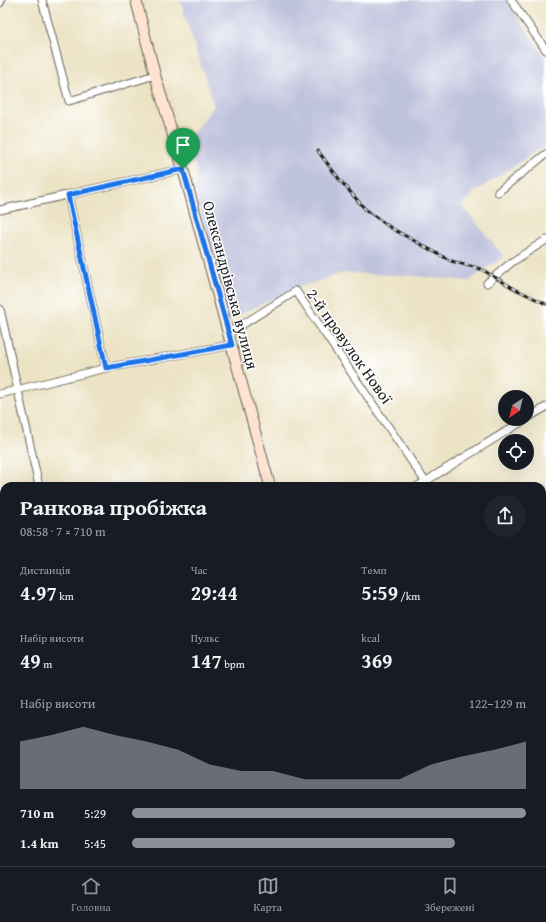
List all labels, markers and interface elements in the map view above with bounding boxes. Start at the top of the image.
pin [166,128,200,169]
icon: arrive [172,134,194,156]
street label: Олександрівська вулиця [197,198,265,372]
street label: 2-й провулок Нової [301,283,399,409]
north arrow [498,390,534,426]
map controls [498,390,534,470]
button: locate [498,434,534,470]
text: Ранкова пробіжка [20,491,207,523]
button: share [484,495,526,537]
text: 08:58 · 7 × 710 m [20,522,106,541]
text: Дистанція [20,562,70,578]
text: Час [191,562,208,578]
text: Темп [361,562,387,578]
text: 4.97 [20,578,57,607]
text: 29:44 [191,578,238,607]
text: 5:59 [361,578,398,607]
text: km [57,588,74,604]
text: /km [398,588,420,604]
text: Набір висоти [20,630,84,646]
text: Пульс [191,630,219,646]
text: kcal [361,630,380,646]
text: 49 [20,646,41,675]
text: 147 [191,646,222,675]
text: 369 [361,646,392,675]
text: m [41,656,52,672]
text: bpm [222,656,245,672]
text: Набір висоти [20,694,96,713]
text: 122–129 m [469,694,526,713]
text: 710 m [20,804,54,823]
text: 5:29 [84,804,106,823]
text: 1.4 km [20,834,59,853]
text: 5:45 [84,834,106,853]
tab: Головна [71,875,111,915]
tab: Карта [253,875,282,915]
tab: Збережені [424,875,475,915]

